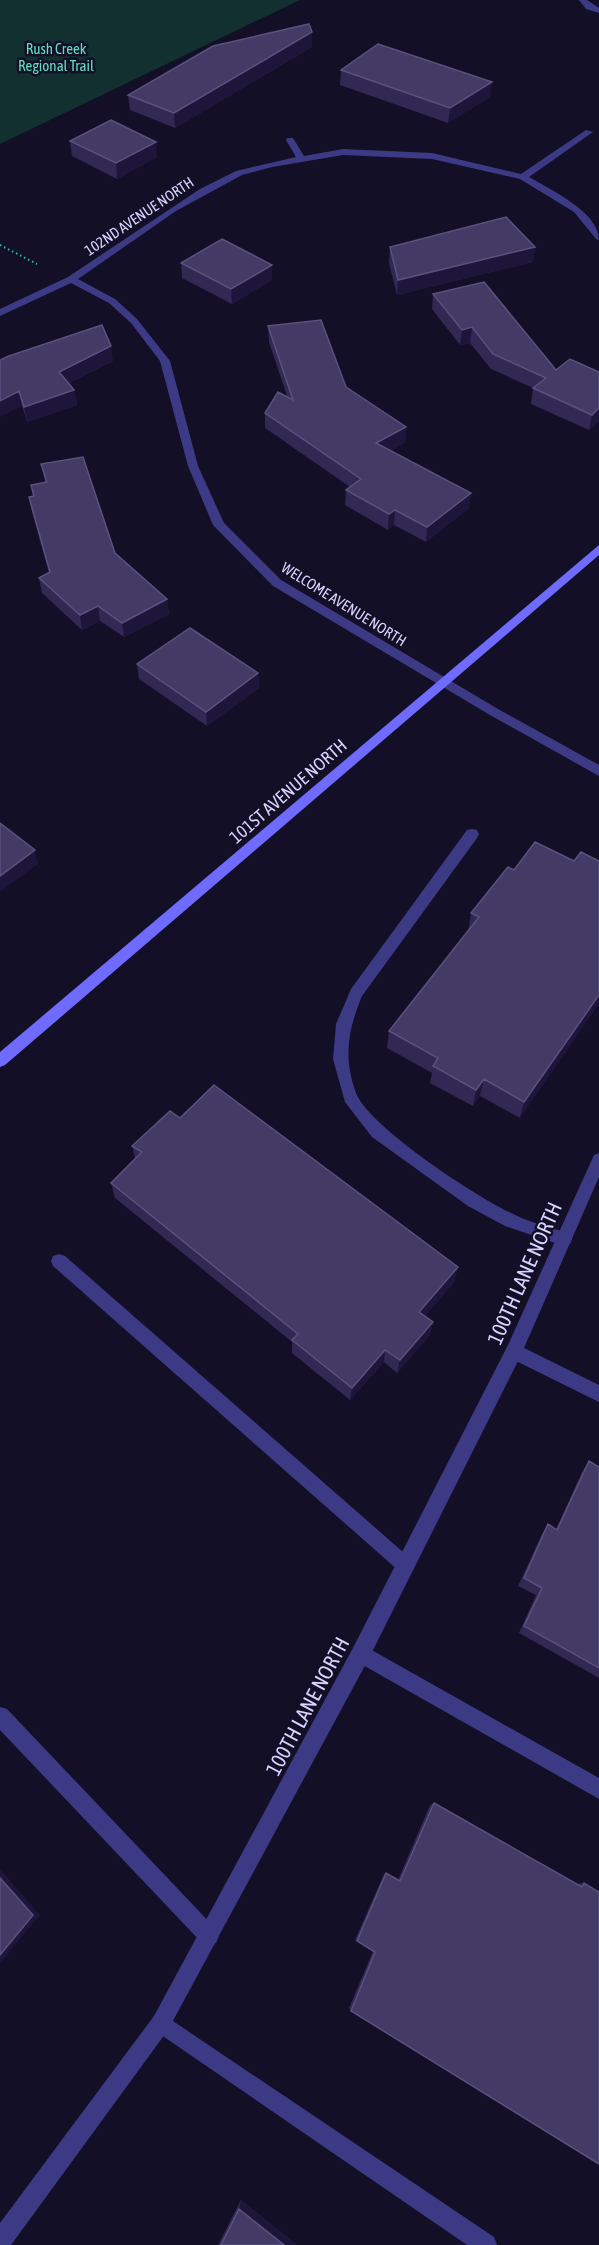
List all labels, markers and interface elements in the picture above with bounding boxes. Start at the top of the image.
park label: Rush Creek Regional Trail [18,40,94,74]
street label: 102ND AVENUE NORTH [81,173,197,259]
street label: WELCOME AVENUE NORTH [279,559,409,649]
street label: 101ST AVENUE NORTH [225,734,351,848]
street label: 100TH LANE NORTH [482,1198,566,1348]
street label: 100TH LANE NORTH [260,1633,354,1779]

